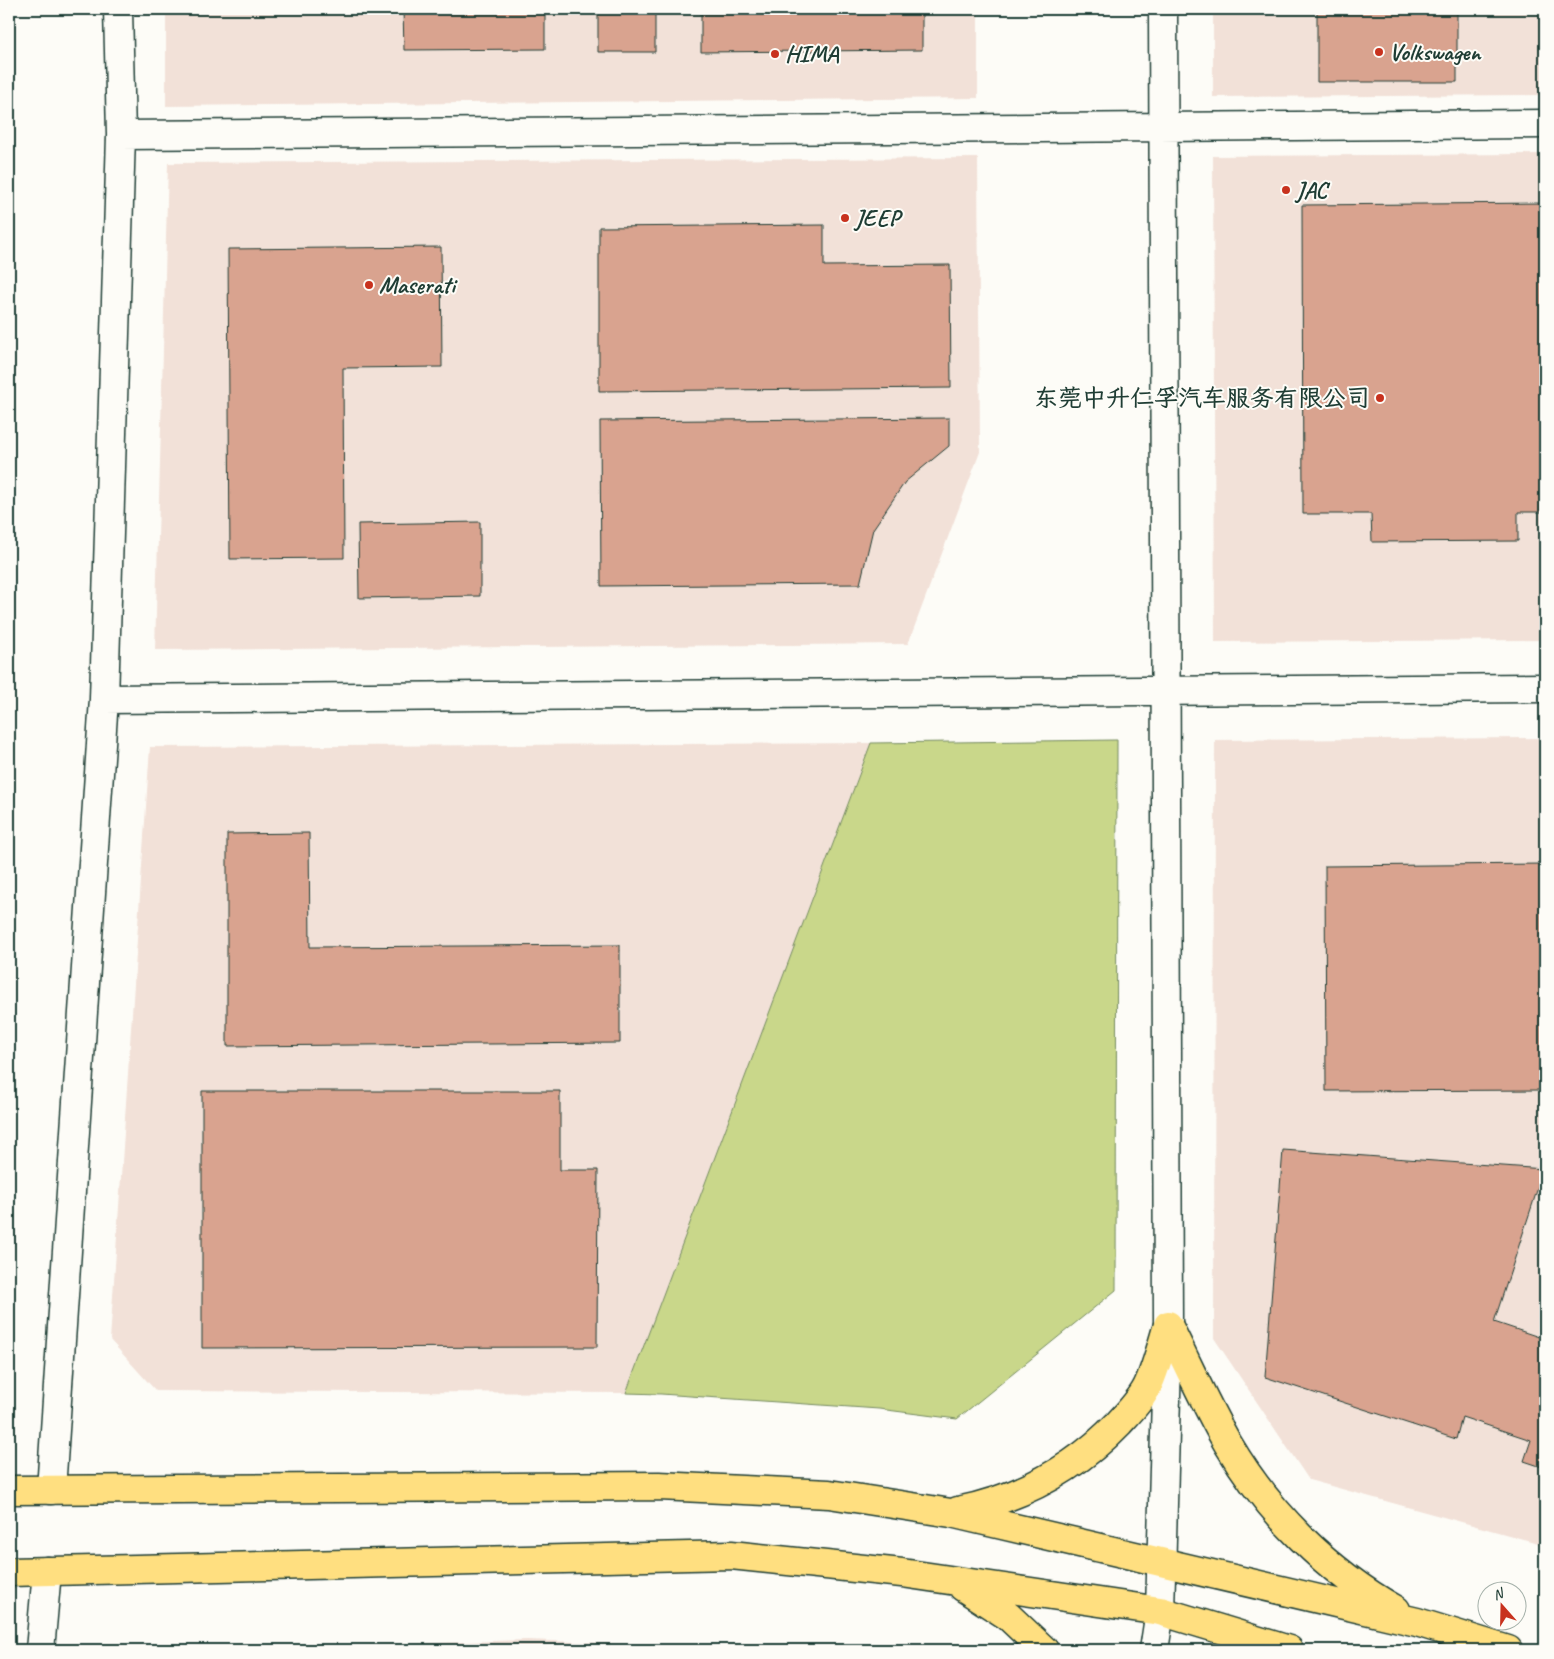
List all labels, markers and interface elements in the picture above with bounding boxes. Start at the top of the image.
place label: Volkswagen [1389,37,1482,67]
place label: HIMA [785,39,840,69]
marker: Volkswagen [1373,46,1385,58]
marker: HIMA [769,48,781,60]
place label: JAC [1294,175,1330,205]
marker: JAC [1280,184,1292,196]
place label: JEEP [853,203,903,233]
marker: JEEP [839,212,851,224]
place label: Maserati [379,270,458,300]
marker: Maserati [363,279,375,291]
place label: 东莞中升仁孚汽车服务有限公司 [1034,383,1370,413]
marker: 东莞中升仁孚汽车服务有限公司 [1374,392,1386,404]
north arrow [1476,1582,1526,1632]
text: N [1491,1584,1507,1604]

